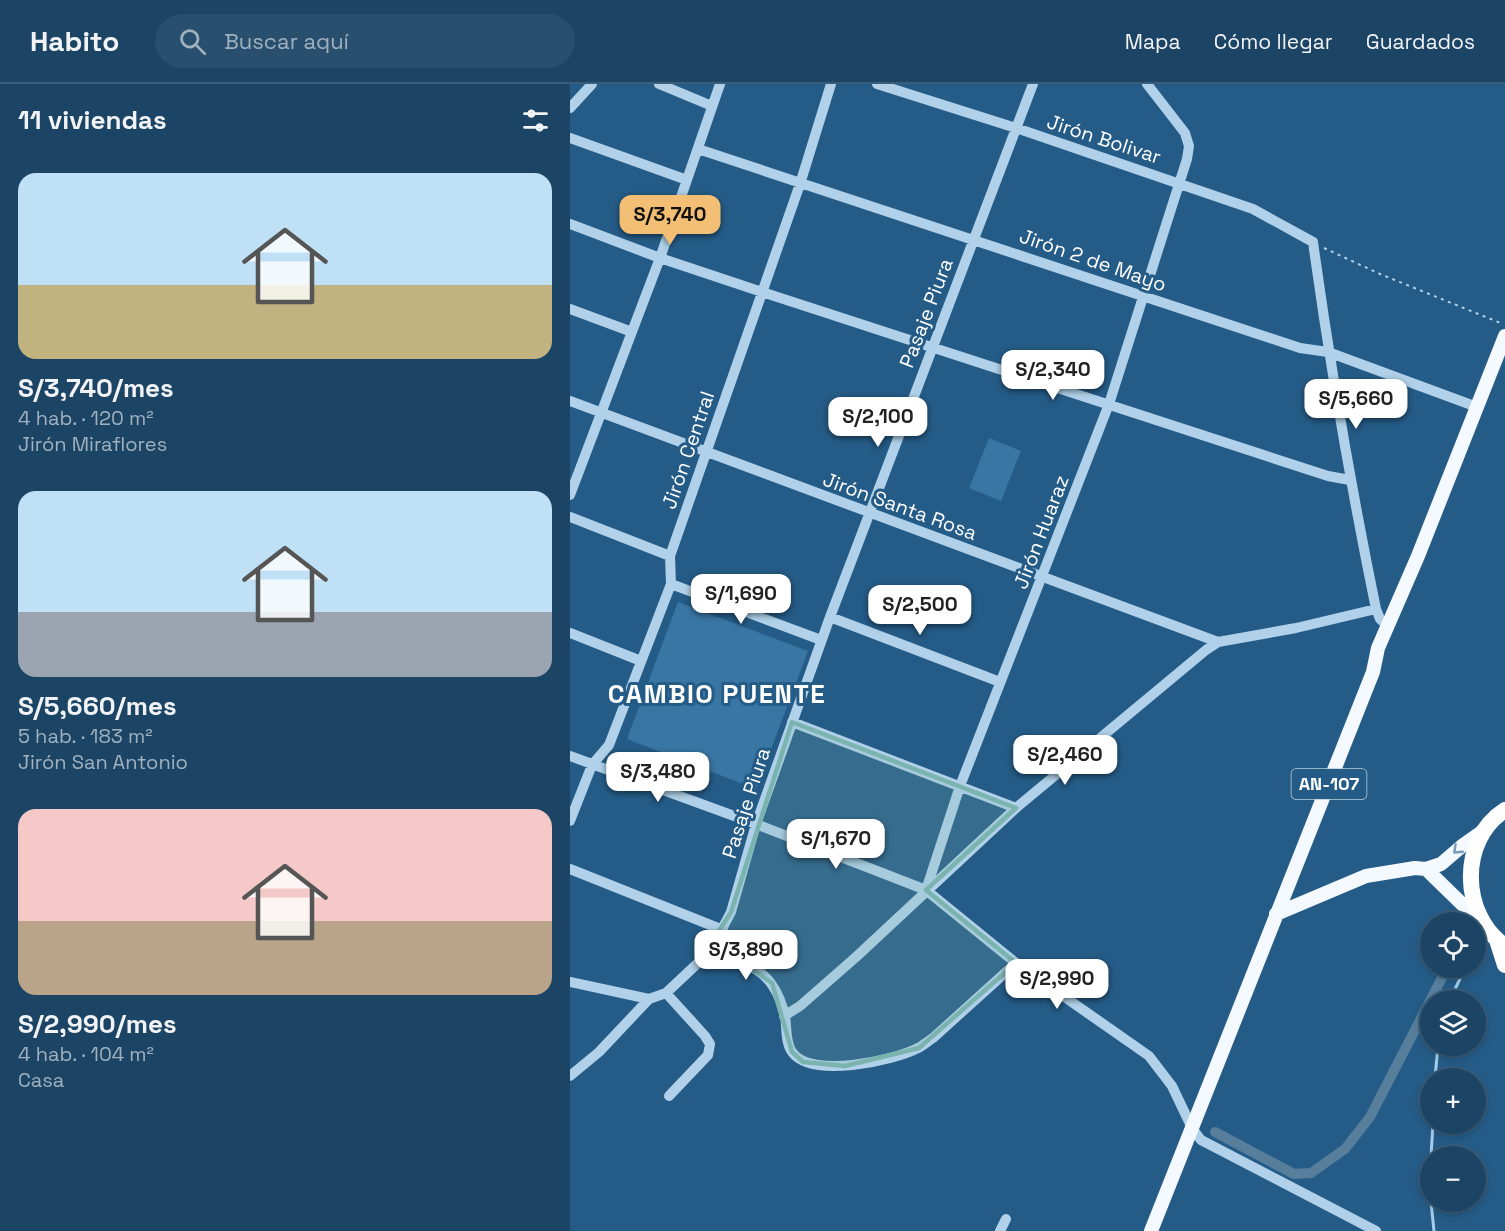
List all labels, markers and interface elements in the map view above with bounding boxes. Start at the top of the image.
search box [155,14,575,68]
text: Habito [30,23,119,59]
icon: search [176,25,209,58]
text: Buscar aquí [224,27,349,55]
text: Mapa [1125,28,1181,55]
text: Cómo llegar [1214,28,1333,55]
text: Guardados [1366,28,1475,55]
text: 11 viviendas [18,103,167,137]
icon: filters [519,104,552,137]
street label: Jirón Bolivar [1044,108,1164,170]
pin: S/3,740 [615,195,725,246]
text: S/3,740 [634,201,706,227]
icon: home [231,212,339,320]
street label: Jirón 2 de Mayo [1016,223,1170,297]
street label: Pasaje Piura [893,255,959,371]
pin: S/2,340 [998,350,1108,401]
text: S/2,340 [1015,356,1091,382]
text: S/3,740/mes [18,371,174,405]
pin: S/5,660 [1301,379,1411,430]
text: S/5,660 [1318,385,1394,411]
street label: Jirón Central [656,388,720,512]
pin: S/2,100 [823,397,933,448]
text: S/2,100 [842,403,914,429]
text: 4 hab. · 120 m² [18,405,153,431]
text: Jirón Miraflores [18,431,167,457]
street label: Jirón Santa Rosa [819,466,981,546]
street label: Jirón Huaraz [1007,471,1075,593]
icon: home [231,530,339,638]
pin: S/1,690 [686,574,796,625]
text: S/1,690 [705,580,777,606]
pin: S/2,500 [865,585,975,636]
text: S/2,500 [882,591,958,617]
district label: CAMBIO PUENTE [608,677,826,711]
text: S/5,660/mes [18,689,177,723]
text: 5 hab. · 183 m² [18,723,153,749]
pin: S/2,460 [1010,735,1120,786]
text: S/2,460 [1027,741,1103,767]
street label: Pasaje Piura [716,744,776,862]
text: Jirón San Antonio [18,749,188,775]
pin: S/3,480 [603,752,713,803]
text: S/3,480 [620,758,696,784]
road number: AN-107 [1292,769,1366,799]
pin: S/1,670 [781,819,891,870]
text: S/1,670 [801,825,871,851]
one-way arrow [1454,843,1465,854]
icon: home [231,848,339,956]
map controls [1420,912,1486,1212]
button: locate [1420,912,1486,978]
pin: S/3,890 [691,930,801,981]
text: S/3,890 [708,936,784,962]
pin: S/2,990 [1002,959,1112,1010]
text: S/2,990 [1019,965,1095,991]
button: layers [1420,990,1486,1056]
text: S/2,990/mes [18,1007,177,1041]
text: 4 hab. · 104 m² [18,1041,154,1067]
text: Casa [18,1067,64,1093]
button: + [1420,1068,1486,1134]
button: − [1420,1146,1486,1212]

